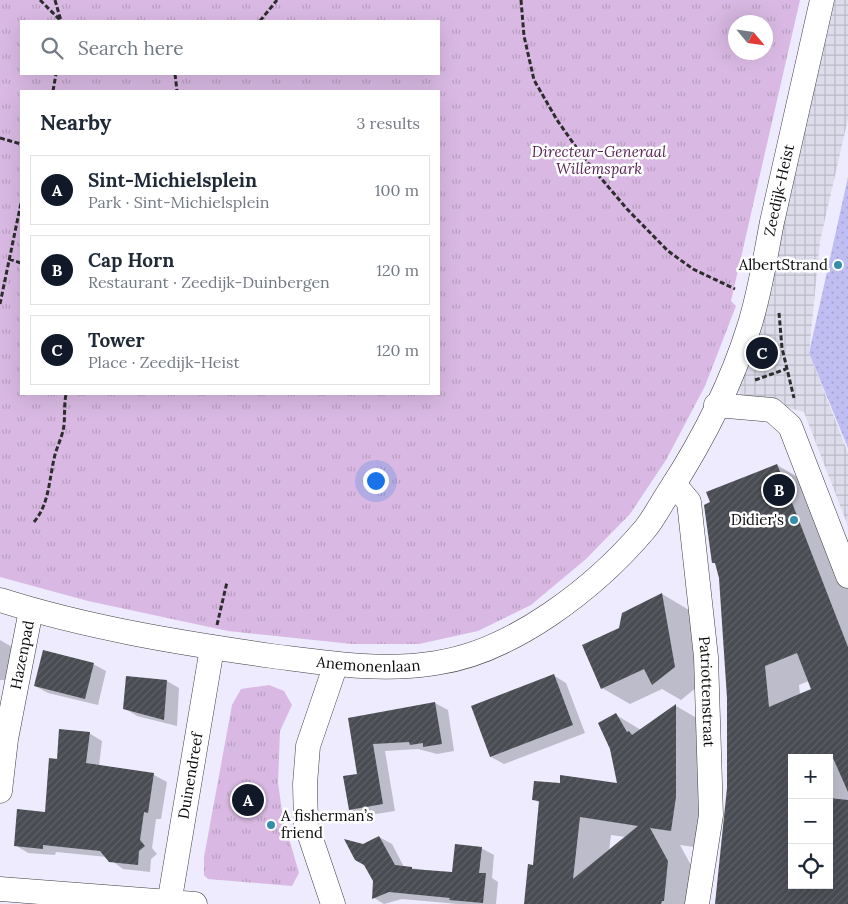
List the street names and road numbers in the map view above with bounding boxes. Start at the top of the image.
street label: Zeedijk-Heist [759,142,798,238]
street label: Hazenpad [6,619,38,691]
street label: Patriottenstraat [695,635,719,748]
street label: Anemonenlaan [315,652,421,676]
street label: Duinendreef [173,730,207,820]

